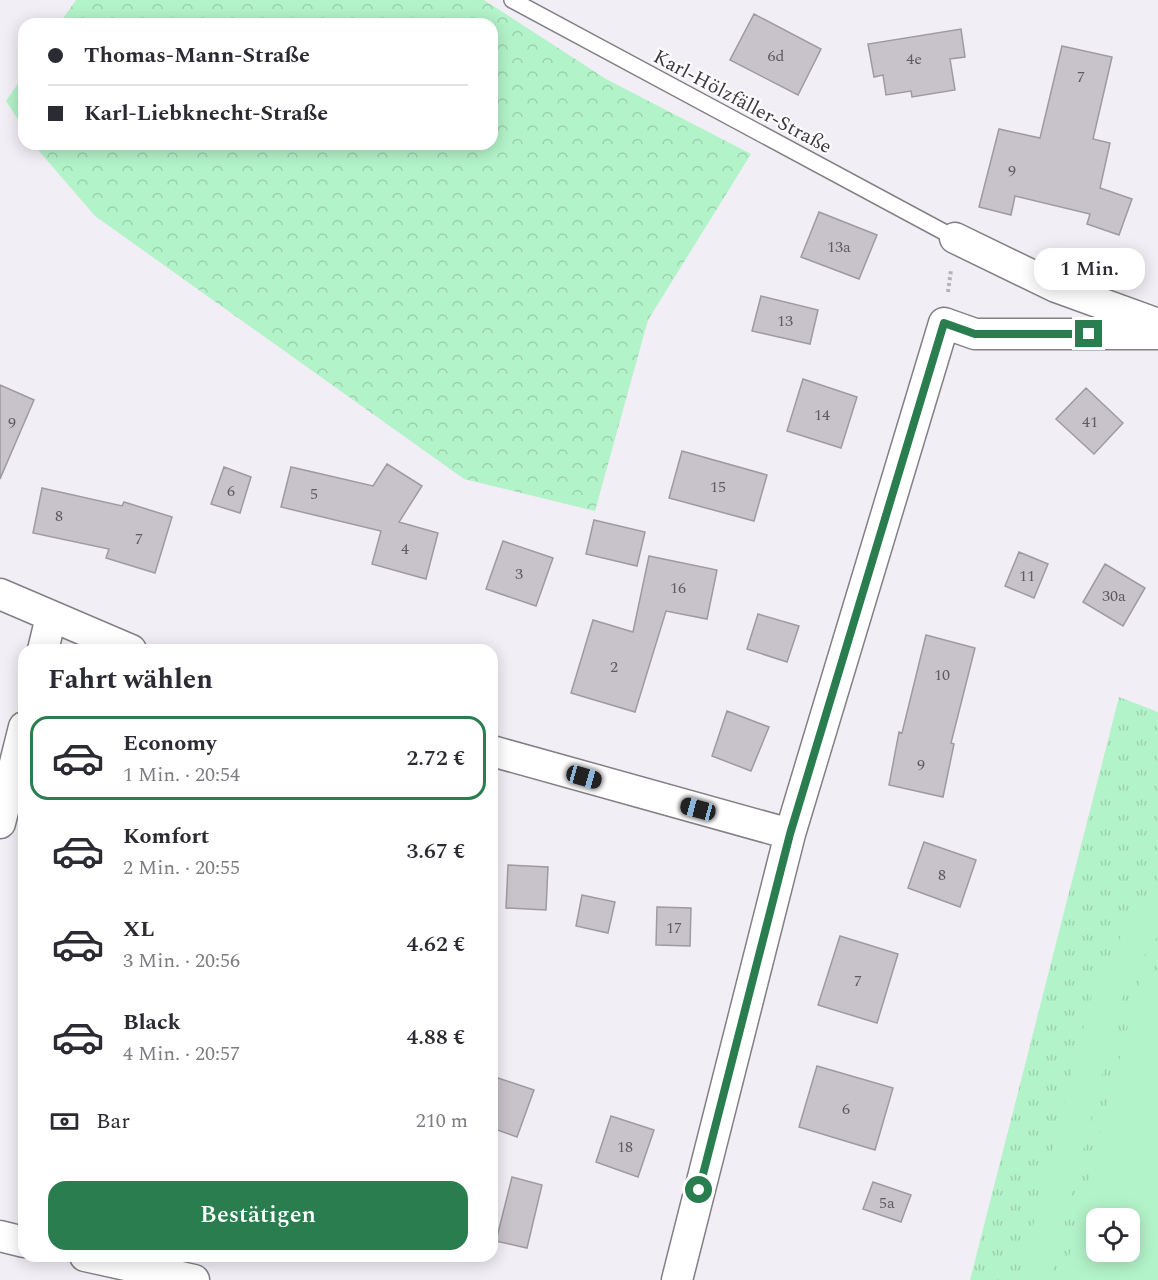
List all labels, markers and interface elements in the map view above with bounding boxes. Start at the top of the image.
text: Thomas-Mann-Straße [84,39,310,72]
street label: Karl-Hölzfäller-Straße [648,42,837,162]
house number: 6d [768,44,785,68]
house number: 4e [906,47,922,71]
house number: 7 [1077,65,1085,89]
text: Karl-Liebknecht-Straße [84,97,328,130]
house number: 9 [1008,159,1016,183]
house number: 13a [827,235,851,259]
callout: 1 Min. [1034,247,1144,289]
text: 1 Min. [1060,254,1119,284]
house number: 13 [777,309,793,333]
route end [1075,320,1102,347]
house number: 14 [814,403,830,427]
house number: 41 [1082,410,1098,434]
house number: 9 [8,411,16,435]
house number: 15 [710,475,726,499]
house number: 6 [227,479,235,503]
house number: 5 [310,482,318,506]
house number: 8 [55,504,63,528]
house number: 7 [135,527,143,551]
house number: 4 [401,537,409,561]
house number: 3 [515,562,523,586]
house number: 11 [1019,564,1035,588]
house number: 16 [670,576,686,600]
house number: 30a [1102,584,1126,608]
house number: 2 [610,655,618,679]
text: Fahrt wählen [48,659,213,701]
house number: 10 [934,663,950,687]
text: Economy [123,727,216,760]
icon: car [51,731,105,785]
text: 2.72 € [407,742,465,775]
house number: 9 [917,753,925,777]
text: 1 Min. · 20:54 [123,760,240,790]
car [564,763,604,791]
car [678,796,718,822]
text: Komfort [123,820,209,853]
icon: car [51,824,105,878]
text: 3.67 € [407,835,465,868]
text: 2 Min. · 20:55 [123,853,240,883]
house number: 8 [938,863,946,887]
text: XL [123,913,154,946]
house number: 17 [666,916,682,940]
icon: car [51,917,105,971]
text: 4.62 € [407,928,465,961]
text: 3 Min. · 20:56 [123,946,240,976]
house number: 7 [854,969,862,993]
text: Black [123,1006,181,1039]
icon: car [51,1010,105,1064]
text: 4.88 € [407,1021,465,1054]
text: 4 Min. · 20:57 [123,1039,240,1069]
house number: 6 [842,1097,850,1121]
icon: cash [48,1105,81,1138]
text: Bar [96,1105,130,1138]
text: 210 m [416,1106,468,1136]
house number: 18 [617,1135,633,1159]
route start [685,1176,712,1203]
button: Bestätigen [48,1181,468,1250]
house number: 5a [879,1191,895,1215]
map controls [1086,1208,1140,1262]
button: locate [1086,1208,1140,1262]

